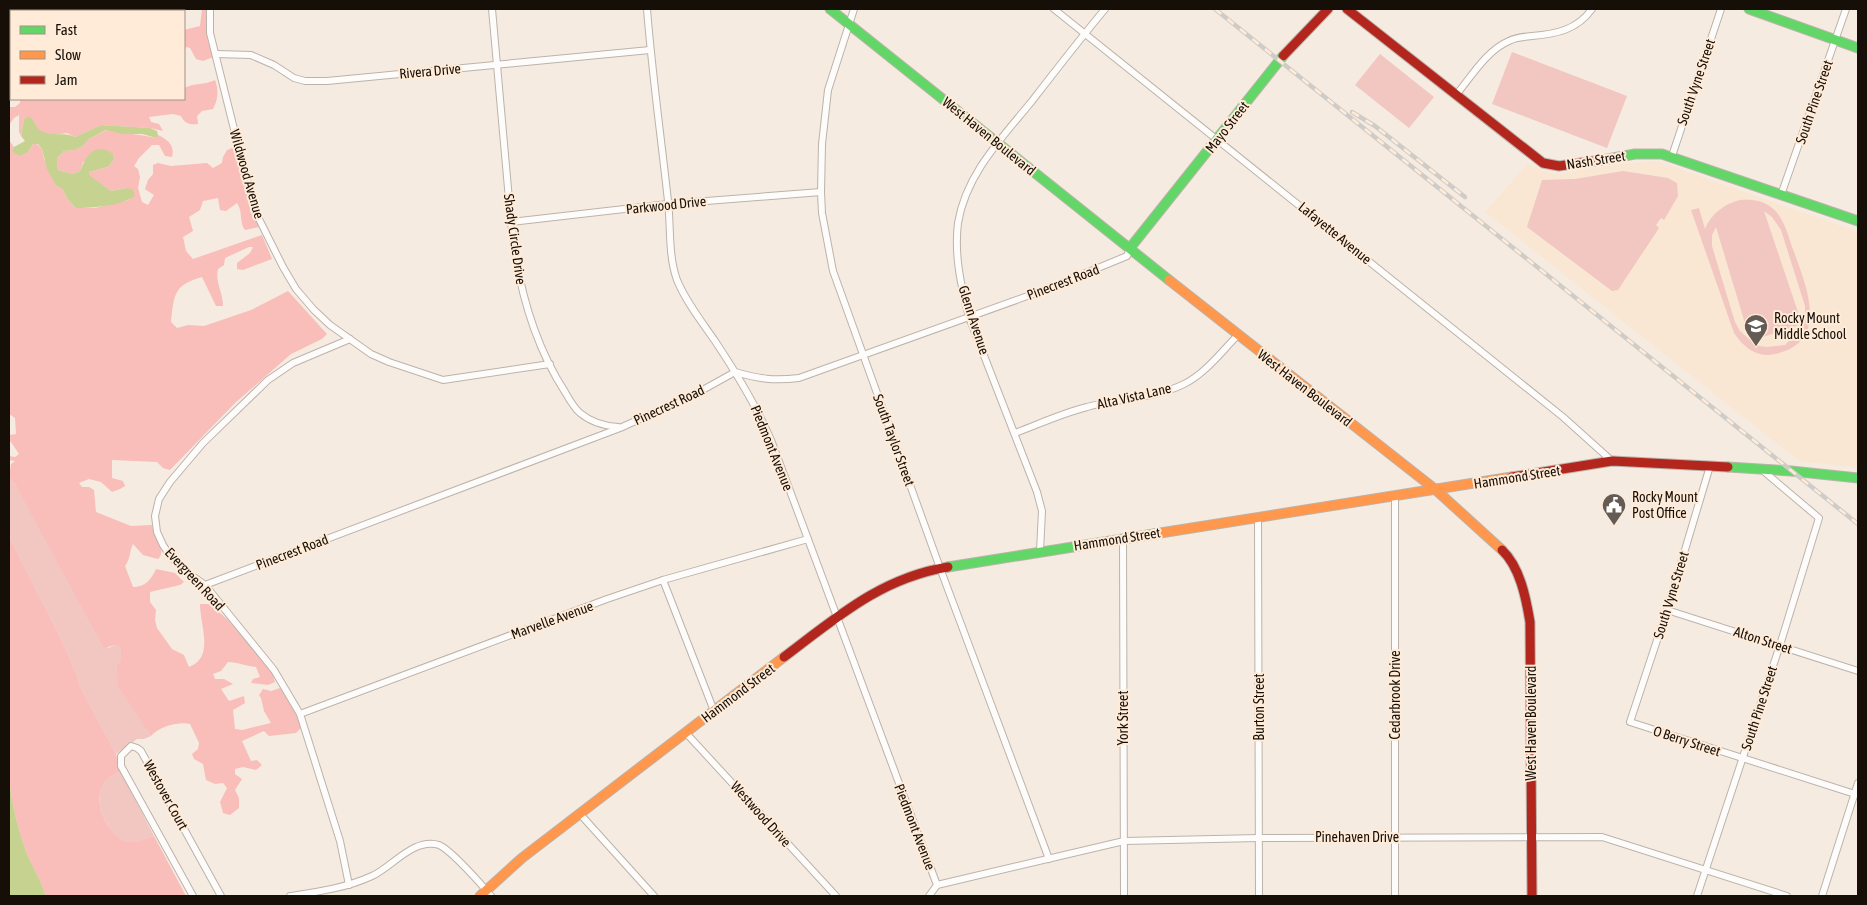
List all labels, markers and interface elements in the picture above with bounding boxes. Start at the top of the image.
legend [10,10,185,100]
text: Fast [55,21,77,38]
street label: South Vyne Street [1674,37,1718,127]
text: Slow [55,46,81,63]
street label: South Pine Street [1792,58,1836,146]
street label: Rivera Drive [399,60,461,82]
text: Jam [55,71,78,88]
street label: West Haven Boulevard [939,94,1039,178]
street label: Mayo Street [1202,98,1252,156]
street label: Wildwood Avenue [227,127,267,221]
street label: Nash Street [1566,147,1626,173]
street label: Shady Circle Drive [501,193,529,285]
street label: Parkwood Drive [625,193,707,217]
street label: Lafayette Avenue [1295,199,1375,267]
street label: Pinecrest Road [1025,261,1101,303]
street label: Glenn Avenue [955,283,993,357]
place label: Rocky Mount Middle School [1774,310,1847,342]
school or university icon: Rocky Mount Middle School [1743,313,1769,347]
street label: West Haven Boulevard [1255,346,1355,430]
street label: Alta Vista Lane [1095,380,1173,412]
street label: Pinecrest Road [631,382,707,428]
street label: South Taylor Street [870,392,918,488]
street label: Piedmont Avenue [748,403,796,493]
street label: Hammond Street [1473,462,1561,492]
place label: Rocky Mount Post Office [1632,489,1698,521]
public building icon: Rocky Mount Post Office [1601,492,1627,526]
street label: Hammond Street [1073,524,1161,554]
street label: Pinecrest Road [254,531,330,573]
street label: Evergreen Road [162,544,228,614]
street label: South Vyne Street [1650,549,1692,641]
street label: Marvelle Avenue [509,598,595,642]
street label: Alton Street [1732,623,1794,657]
street label: Cedarbrook Drive [1387,650,1403,740]
street label: Hammond Street [698,660,778,726]
street label: South Pine Street [1738,664,1780,752]
street label: West Haven Boulevard [1523,666,1539,780]
street label: Burton Street [1251,673,1267,741]
street label: York Street [1115,691,1131,745]
street label: O Berry Street [1651,723,1723,759]
street label: Westover Court [140,757,192,833]
street label: Westwood Drive [728,778,794,850]
street label: Piedmont Avenue [891,782,939,872]
street label: Pinehaven Drive [1315,829,1399,845]

